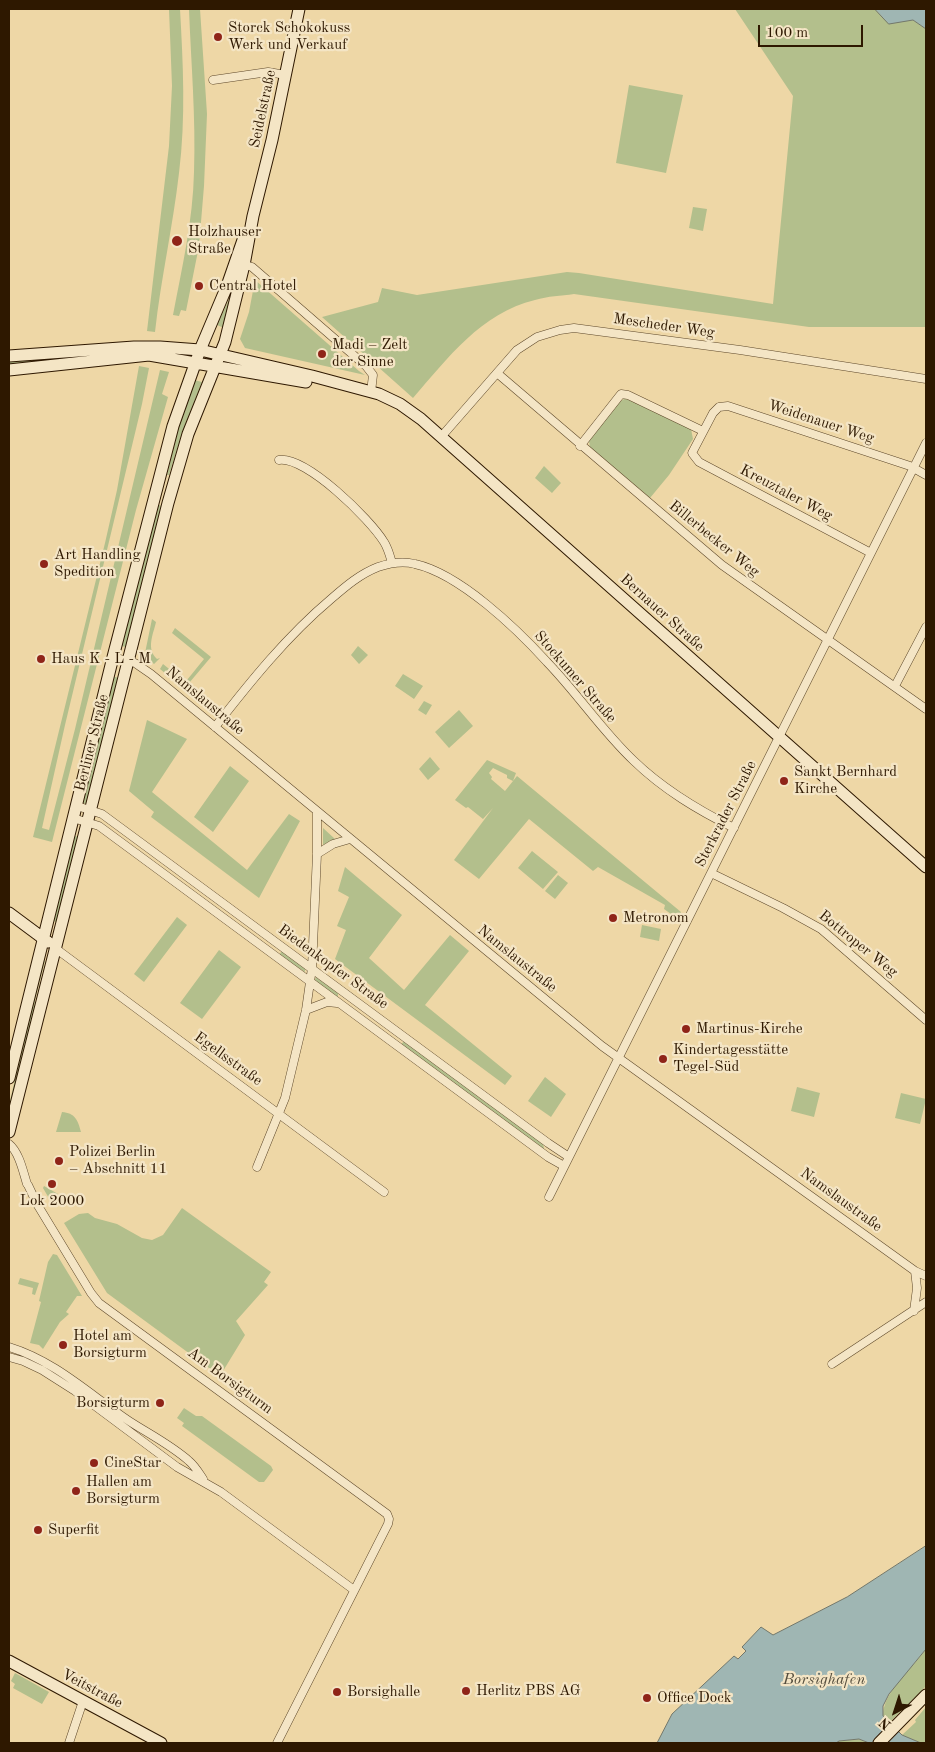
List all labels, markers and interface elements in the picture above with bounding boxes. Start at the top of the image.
scale bar [760,15,865,47]
place label: Storck Schokokuss Werk und Verkauf [228,19,350,54]
text: 100 m [766,26,808,41]
marker: Storck Schokokuss Werk und Verkauf [212,31,224,43]
street label: Seidelstraße [246,68,280,150]
place label: Holzhauser Straße [188,223,261,258]
marker: Holzhauser Straße [170,234,184,248]
place label: Central Hotel [209,277,297,295]
marker: Central Hotel [193,280,205,292]
street label: Mescheder Weg [612,310,716,342]
place label: Madi – Zelt der Sinne [332,336,408,371]
marker: Madi – Zelt der Sinne [316,348,328,360]
street label: Weidenauer Weg [766,396,876,448]
street label: Kreuztaler Weg [737,461,835,525]
street label: Billerbecker Weg [665,497,763,581]
place label: Art Handling Spedition [54,546,141,581]
marker: Art Handling Spedition [38,558,50,570]
street label: Bernauer Straße [616,570,708,656]
street label: Stockumer Straße [530,627,620,727]
place label: Haus K - L - M [51,650,151,668]
marker: Haus K - L - M [35,653,47,665]
street label: Namslaustraße [162,663,248,739]
street label: Berliner Straße [71,692,113,794]
street label: Sterkrader Straße [691,758,761,870]
place label: Sankt Bernhard Kirche [794,763,897,798]
marker: Sankt Bernhard Kirche [778,775,790,787]
street label: Bottroper Weg [815,907,901,981]
place label: Metronom [623,909,689,927]
marker: Metronom [607,912,619,924]
street label: Biedenkopfer Straße [274,921,392,1013]
street label: Namslaustraße [474,921,560,997]
place label: Martinus-Kirche [696,1020,803,1038]
marker: Martinus-Kirche [680,1023,692,1035]
street label: Egellsstraße [190,1028,266,1090]
place label: Kindertagesstätte Tegel-Süd [673,1041,788,1076]
marker: Kindertagesstätte Tegel-Süd [657,1053,669,1065]
place label: Polizei Berlin – Abschnitt 11 [69,1143,167,1178]
marker: Polizei Berlin – Abschnitt 11 [53,1155,65,1167]
street label: Namslaustraße [796,1164,886,1236]
marker: Lok 2000 [46,1178,58,1190]
place label: Lok 2000 [20,1192,84,1210]
place label: Hotel am Borsigturm [73,1327,147,1362]
marker: Hotel am Borsigturm [57,1339,69,1351]
street label: Am Borsigturm [184,1344,276,1418]
place label: Borsigturm [76,1394,150,1412]
marker: Borsigturm [154,1397,166,1409]
place label: CineStar [104,1454,161,1472]
marker: CineStar [88,1457,100,1469]
place label: Hallen am Borsigturm [86,1473,160,1508]
marker: Hallen am Borsigturm [70,1485,82,1497]
place label: Superfit [48,1521,99,1539]
marker: Superfit [32,1524,44,1536]
street label: Veitstraße [58,1665,126,1713]
water label: Borsighafen [783,1670,865,1690]
place label: Herlitz PBS AG [476,1682,581,1700]
place label: Borsighalle [347,1683,420,1701]
marker: Herlitz PBS AG [460,1685,472,1697]
marker: Borsighalle [331,1686,343,1698]
north arrow [870,1687,920,1737]
place label: Office Dock [657,1689,732,1707]
marker: Office Dock [641,1692,653,1704]
text: N [877,1715,894,1732]

